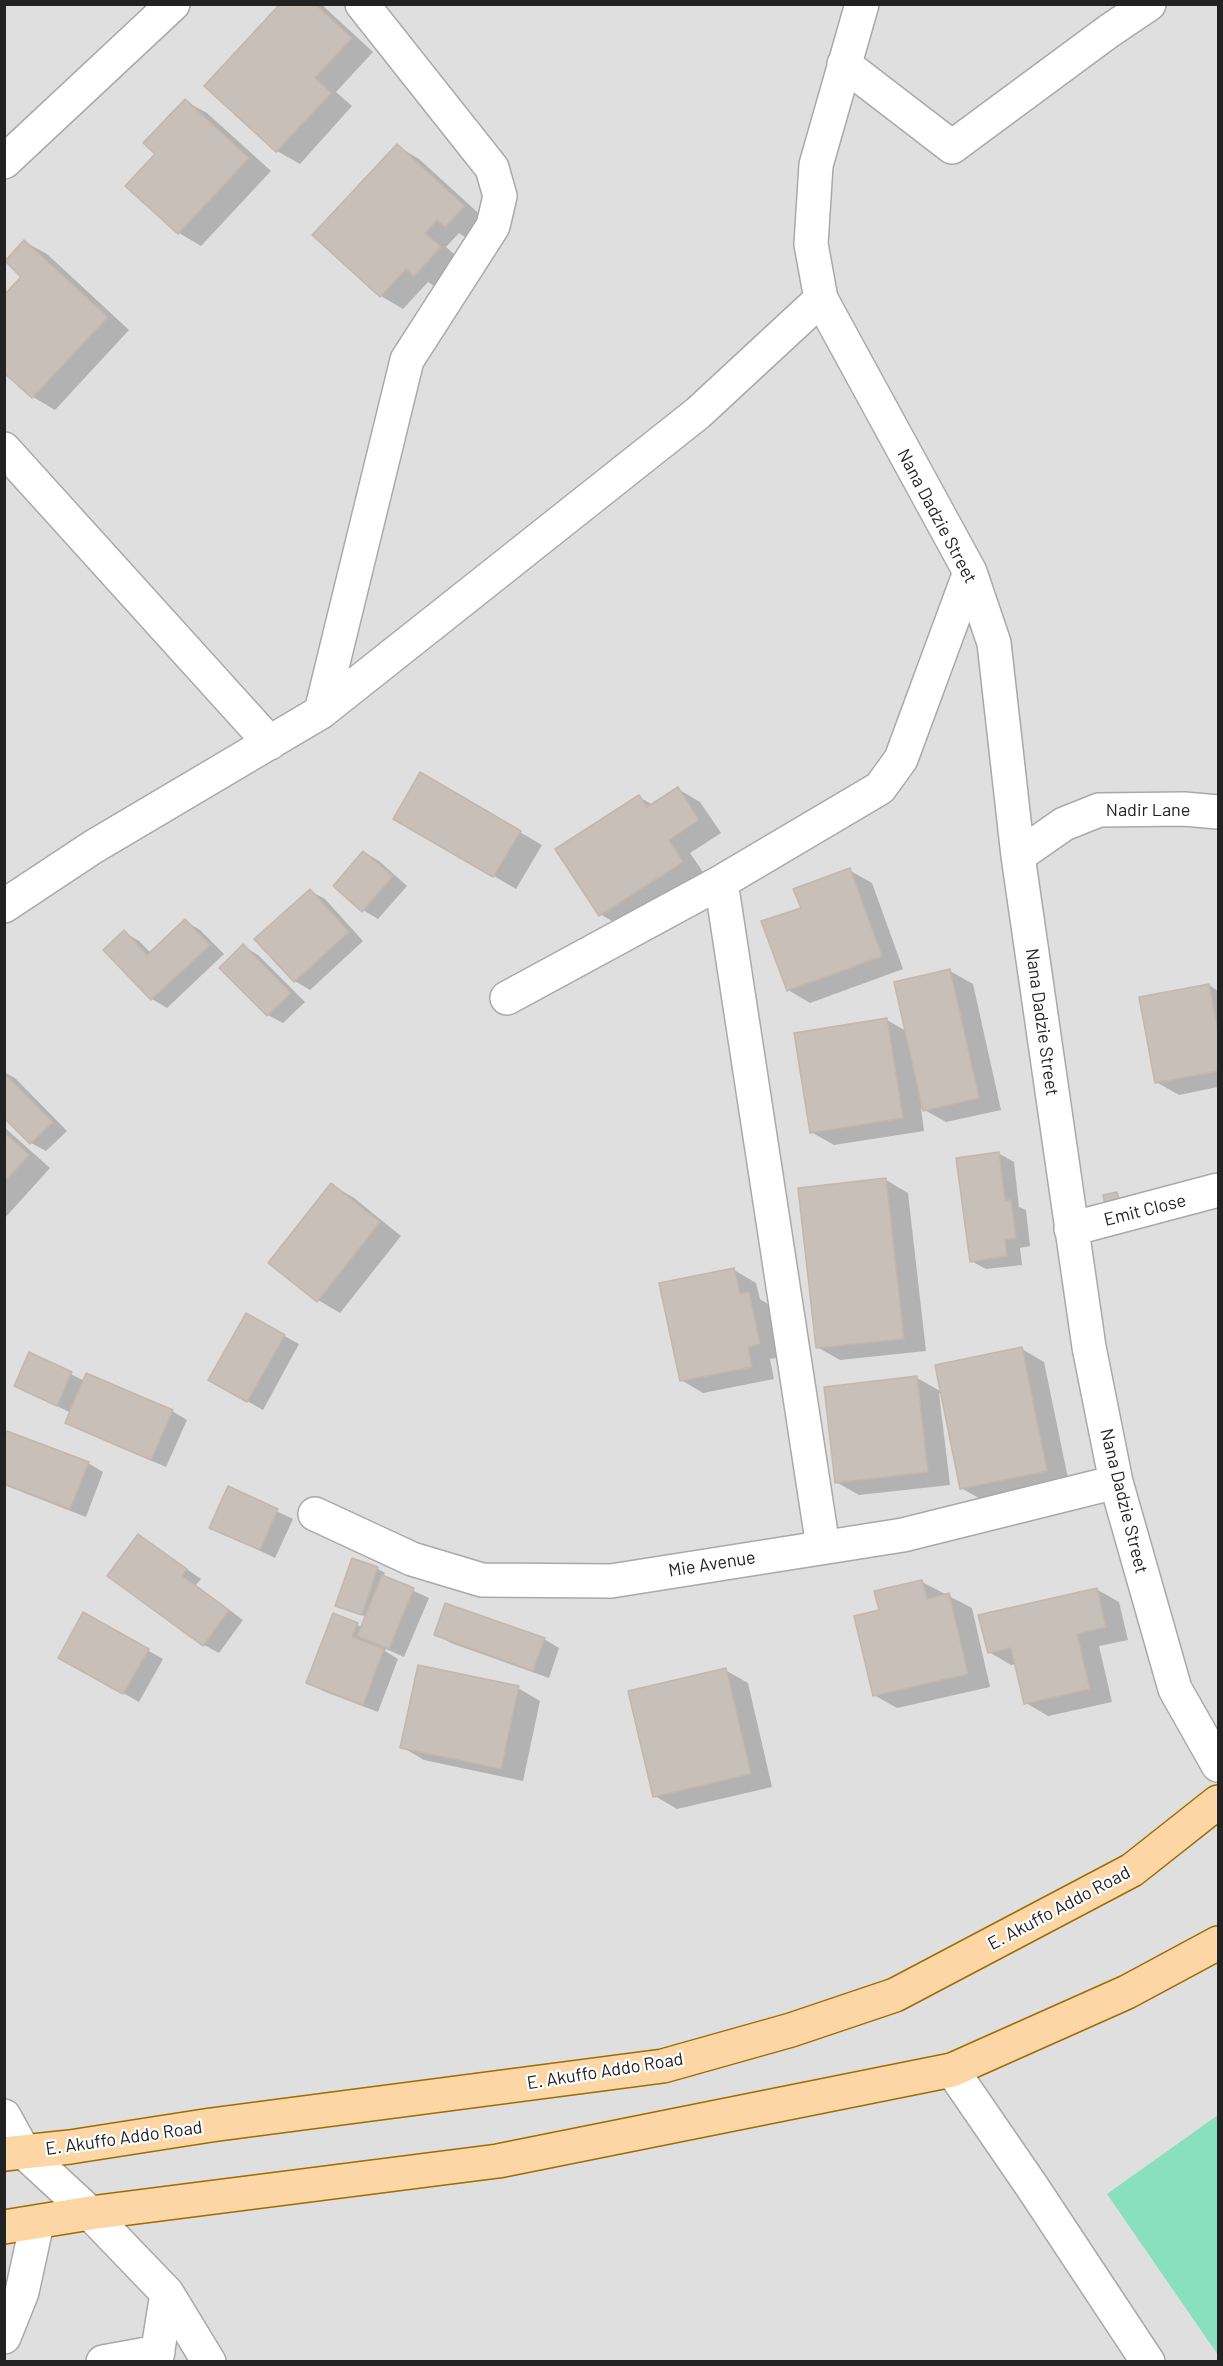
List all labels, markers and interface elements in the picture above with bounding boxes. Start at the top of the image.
street label: Nana Dadzie Street [893,445,981,587]
street label: Nadir Lane [1106,799,1190,821]
street label: Nana Dadzie Street [1021,947,1063,1097]
street label: Emit Close [1102,1189,1188,1231]
street label: Nana Dadzie Street [1096,1426,1152,1576]
street label: Mie Avenue [667,1546,757,1582]
street label: E. Akuffo Addo Road [984,1861,1134,1955]
street label: E. Akuffo Addo Road [525,2048,685,2094]
street label: E. Akuffo Addo Road [44,2116,204,2160]

